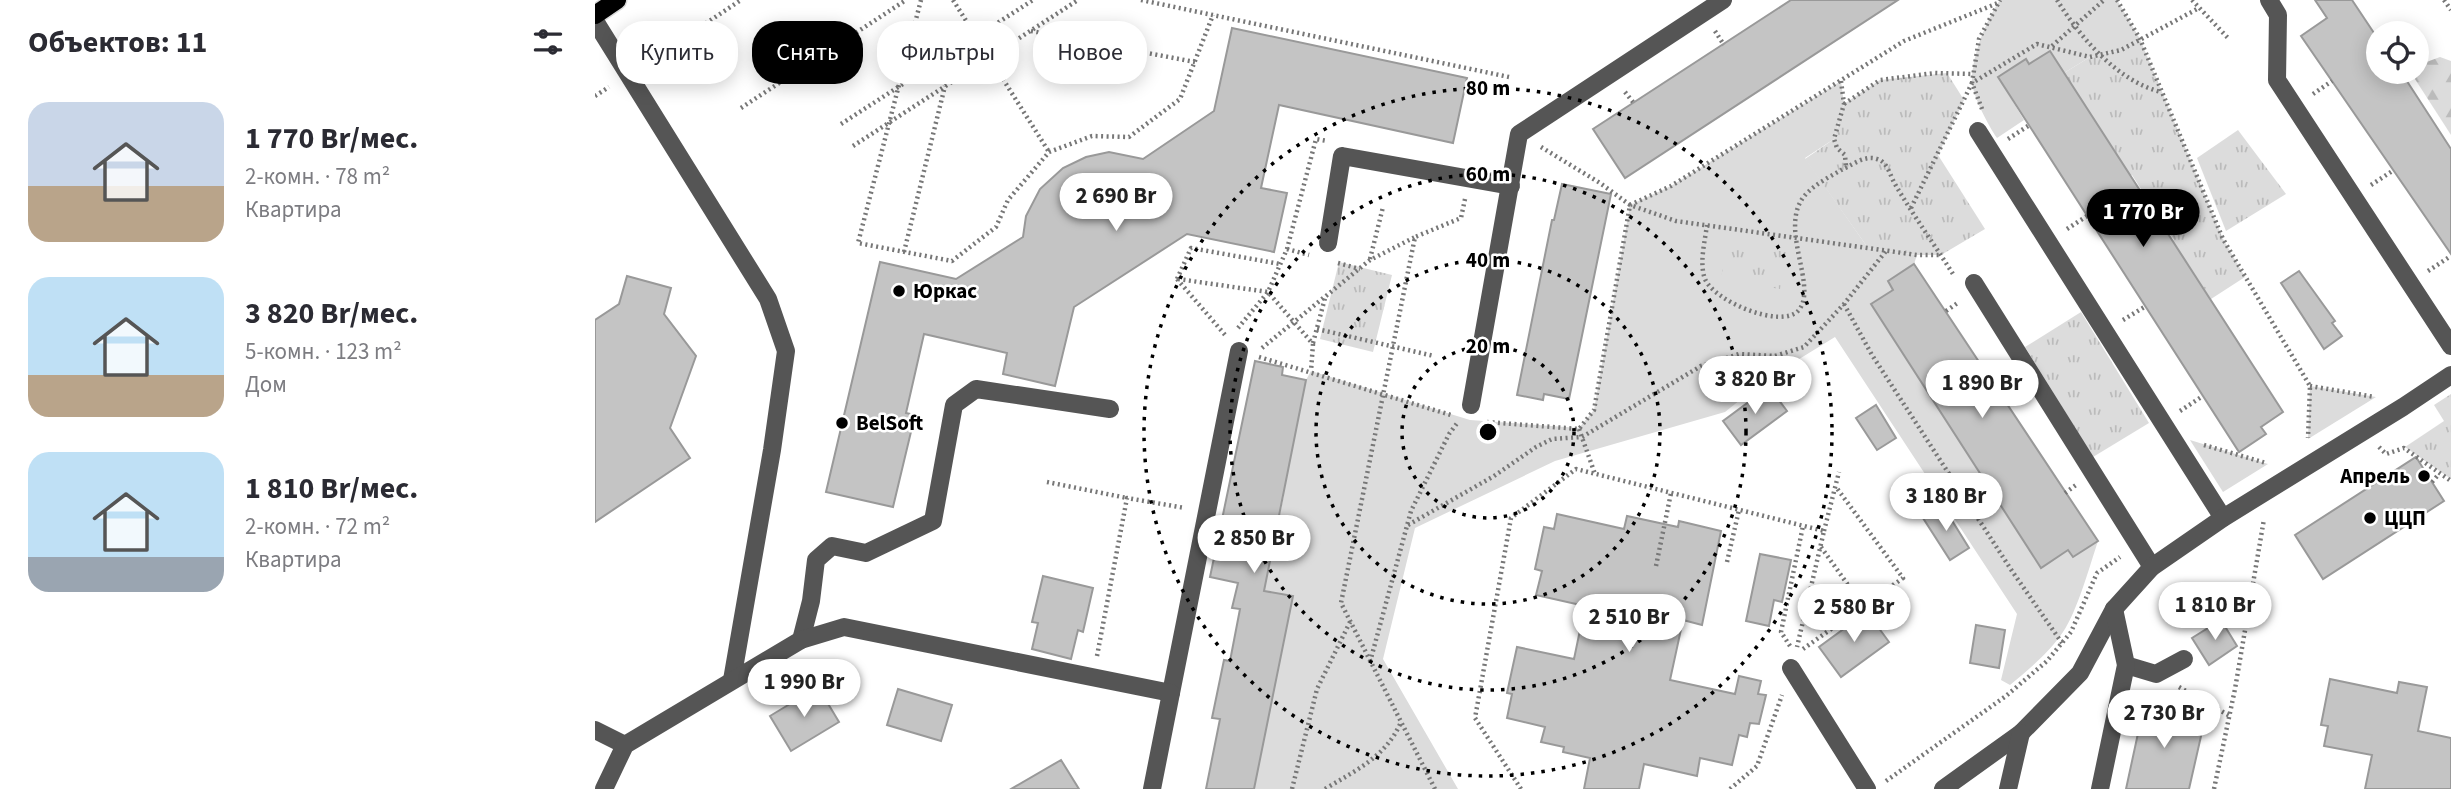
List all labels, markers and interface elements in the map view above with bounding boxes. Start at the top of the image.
text: Объектов: 11 [28,21,207,64]
chip: Купить [616,21,738,84]
chip: Снять [752,21,863,84]
chip: Фильтры [877,21,1019,84]
chip: Новое [1033,21,1147,84]
map controls [2366,21,2429,84]
button: locate [2366,21,2429,84]
icon: filters [529,23,567,61]
text: 80 m [1466,73,1510,103]
text: 1 770 Br/мес. [245,117,418,160]
icon: home [84,130,168,214]
text: 60 m [1466,159,1510,189]
text: 2-комн. · 78 m² [245,160,390,193]
pin: 2 690 Br [1044,174,1188,233]
text: 2 690 Br [1076,179,1156,212]
pin: 1 770 Br [2071,190,2215,249]
text: Квартира [245,193,342,226]
text: 1 770 Br [2103,195,2183,228]
text: 40 m [1466,245,1510,275]
place label: Юркас [913,276,977,306]
marker: Юркас [891,283,907,299]
text: 3 820 Br/мес. [245,292,418,335]
icon: home [84,305,168,389]
text: 20 m [1466,331,1510,361]
text: 5-комн. · 123 m² [245,335,402,368]
pin: 3 820 Br [1683,356,1827,416]
pin: 1 890 Br [1910,360,2054,420]
text: 3 820 Br [1715,362,1795,395]
text: 1 890 Br [1942,366,2022,399]
text: Дом [245,368,287,401]
place label: BelSoft [856,408,924,438]
marker: BelSoft [834,415,850,431]
centre of rings [1476,420,1500,444]
place label: Апрель [2339,461,2410,491]
text: 1 810 Br/мес. [245,467,418,510]
marker: Апрель [2416,468,2432,484]
pin: 3 180 Br [1874,474,2018,533]
text: 3 180 Br [1906,479,1986,512]
icon: home [84,480,168,564]
place label: ЦЦП [2384,503,2426,533]
text: 2-комн. · 72 m² [245,510,390,543]
marker: ЦЦП [2362,510,2378,526]
pin: 2 850 Br [1182,516,1326,575]
text: 2 850 Br [1214,521,1294,554]
text: Квартира [245,543,342,576]
pin: 1 810 Br [2143,582,2287,642]
pin: 2 580 Br [1782,584,1926,644]
text: 1 810 Br [2175,588,2255,621]
text: 2 580 Br [1814,590,1894,623]
pin: 2 510 Br [1557,594,1701,654]
text: 2 510 Br [1589,600,1669,633]
pin: 1 990 Br [732,660,876,719]
text: 1 990 Br [764,665,844,698]
pin: 2 730 Br [2092,690,2236,750]
text: 2 730 Br [2124,696,2204,729]

